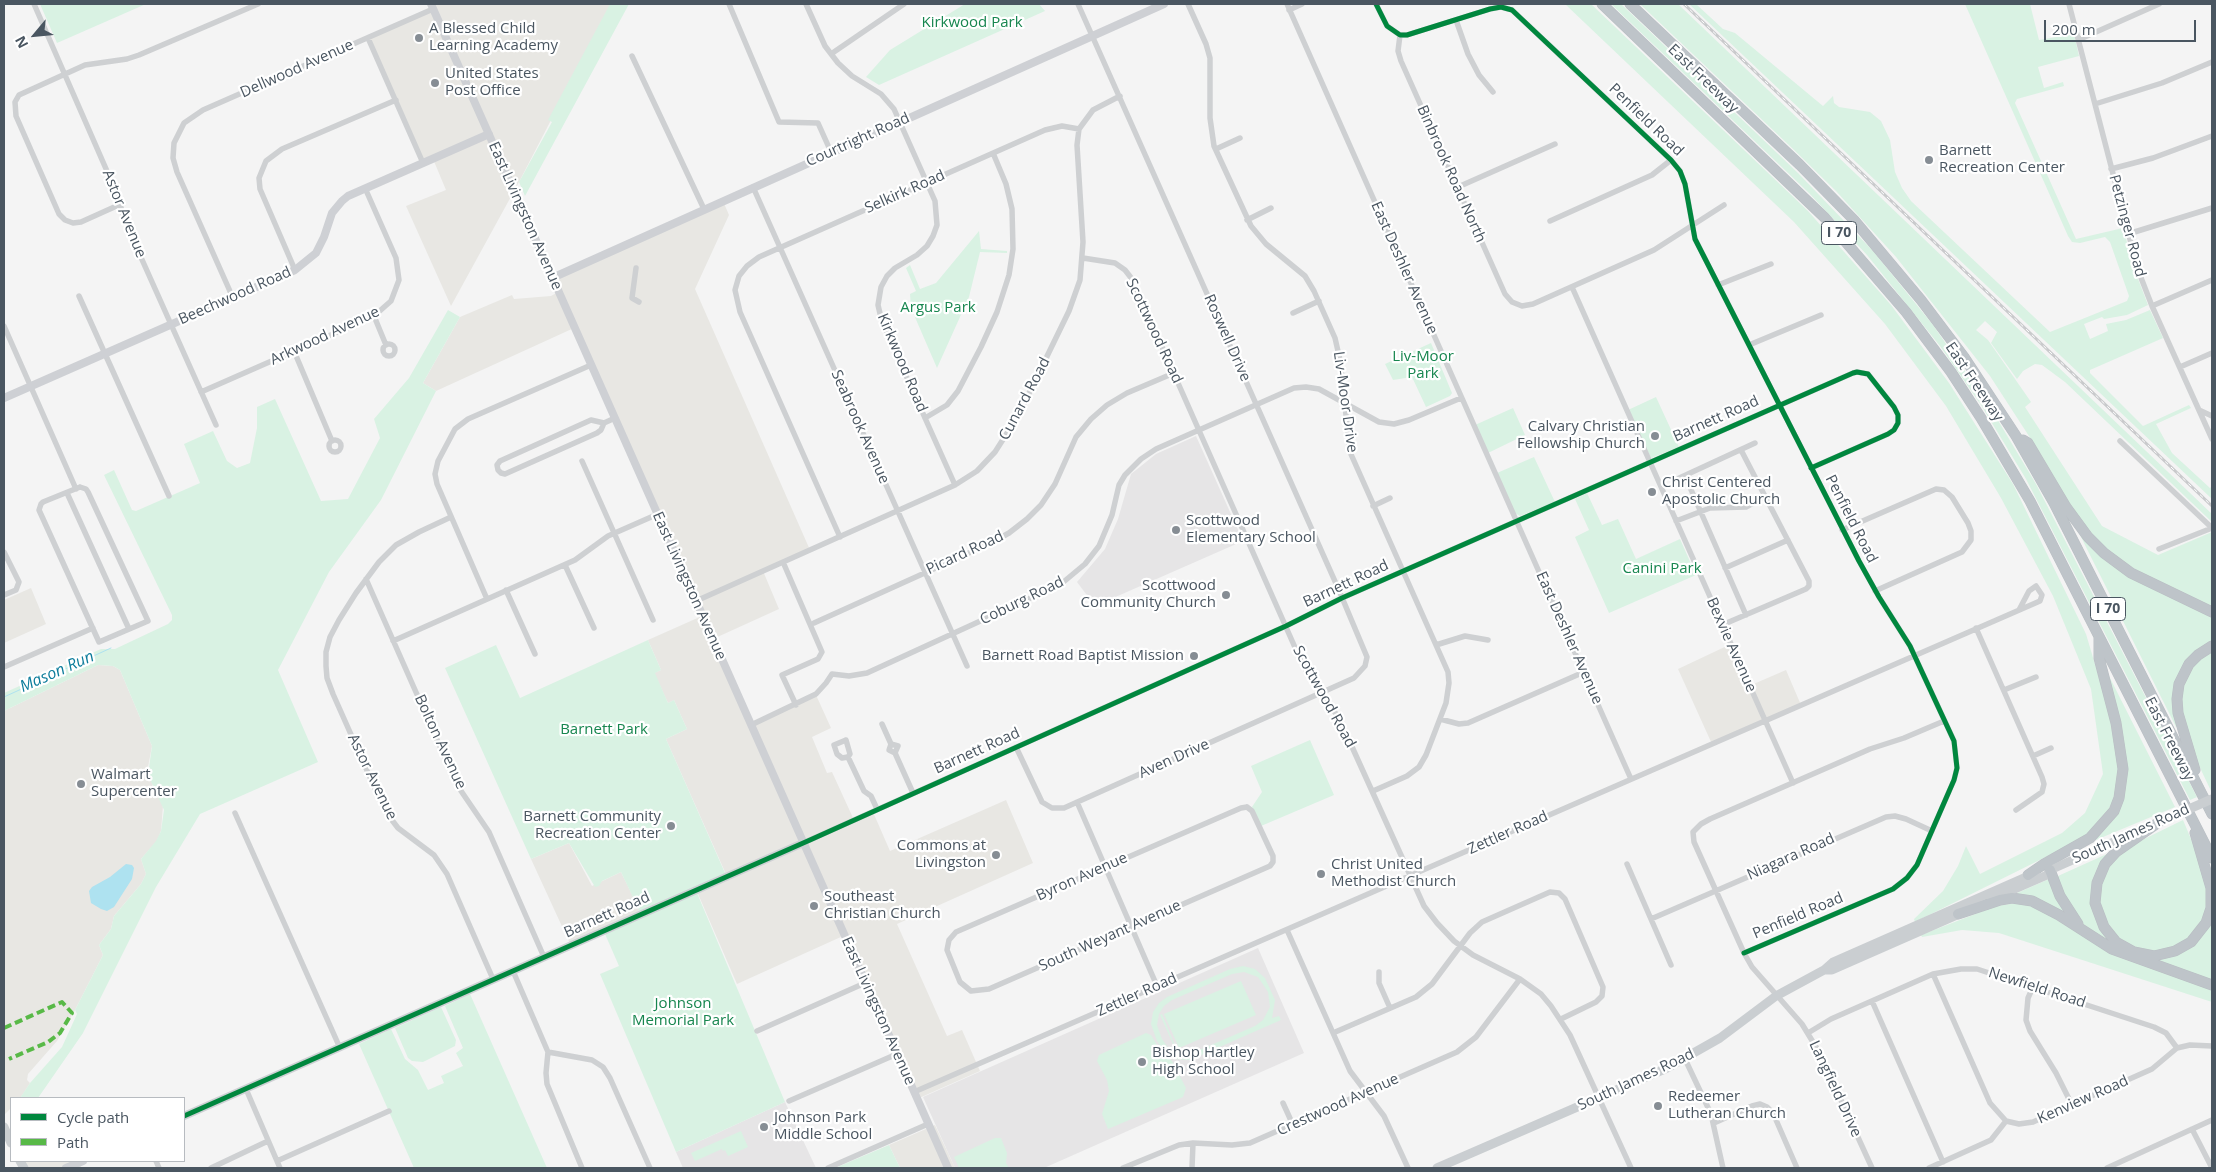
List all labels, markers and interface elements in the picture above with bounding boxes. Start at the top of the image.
north arrow [10,10,60,60]
scale bar [2046,10,2198,42]
park label: Kirkwood Park [921,14,1023,32]
text: 200 m [2052,19,2096,39]
place label: A Blessed Child Learning Academy [429,20,558,55]
marker: A Blessed Child Learning Academy [413,32,425,44]
text: N [10,33,32,52]
street label: Dellwood Avenue [238,36,356,102]
street label: East Freeway [1664,41,1742,117]
place label: United States Post Office [445,65,539,100]
marker: United States Post Office [429,77,441,89]
street label: Penfield Road [1605,80,1687,160]
street label: Binbrook Road North [1413,103,1489,245]
street label: Courtright Road [803,109,913,171]
street label: East Livingston Avenue [484,139,566,293]
place label: Barnett Recreation Center [1939,142,2065,177]
marker: Barnett Recreation Center [1923,154,1935,166]
street label: Selkirk Road [862,166,948,218]
street label: Astor Avenue [98,167,150,261]
street label: Petzinger Road [2105,173,2149,279]
street label: East Deshler Avenue [1367,199,1441,337]
road number: I 70 [1822,222,1856,244]
street label: Beechwood Road [176,263,294,329]
street label: Scottwood Road [1122,276,1186,386]
street label: Roswell Drive [1200,292,1254,384]
park label: Argus Park [900,299,976,317]
street label: Arkwood Avenue [268,303,382,369]
street label: Kirkwood Road [873,311,931,415]
street label: East Freeway [1941,339,2007,425]
park label: Liv-Moor Park [1392,348,1454,383]
street label: Liv-Moor Drive [1329,350,1361,454]
street label: Cunard Road [996,355,1054,443]
street label: Seabrook Avenue [827,367,893,487]
street label: Barnett Road [1670,392,1762,446]
place label: Calvary Christian Fellowship Church [1517,418,1645,453]
marker: Calvary Christian Fellowship Church [1649,430,1661,442]
street label: Penfield Road [1821,472,1881,566]
place label: Christ Centered Apostolic Church [1662,474,1780,509]
marker: Christ Centered Apostolic Church [1646,486,1658,498]
street label: East Livingston Avenue [648,509,730,663]
place label: Scottwood Elementary School [1186,512,1316,547]
marker: Scottwood Elementary School [1170,524,1182,536]
street label: Picard Road [923,527,1007,579]
street label: Barnett Road [1300,556,1392,612]
park label: Canini Park [1622,560,1702,578]
street label: East Deshler Avenue [1532,569,1606,707]
street label: Coburg Road [977,573,1067,629]
place label: Scottwood Community Church [1080,577,1216,612]
marker: Scottwood Community Church [1220,589,1232,601]
street label: Bexvie Avenue [1702,595,1760,695]
road number: I 70 [2090,598,2126,620]
street label: Scottwood Road [1289,643,1359,751]
water label: Mason Run [17,647,97,697]
place label: Barnett Road Baptist Mission [982,647,1184,665]
marker: Barnett Road Baptist Mission [1188,650,1200,662]
street label: Bolton Avenue [410,692,470,792]
street label: East Freeway [2140,694,2198,784]
park label: Barnett Park [560,721,648,739]
street label: Barnett Road [931,724,1023,778]
street label: Astor Avenue [343,731,401,823]
street label: Aven Drive [1136,735,1212,783]
place label: Walmart Supercenter [91,766,177,801]
marker: Walmart Supercenter [75,778,87,790]
street label: South James Road [2070,800,2192,868]
street label: Zettler Road [1465,807,1551,859]
place label: Barnett Community Recreation Center [523,808,661,843]
marker: Barnett Community Recreation Center [665,820,677,832]
street label: Niagara Road [1744,830,1838,884]
place label: Commons at Livingston [897,837,986,872]
marker: Commons at Livingston [990,849,1002,861]
street label: Byron Avenue [1034,849,1130,905]
place label: Christ United Methodist Church [1331,856,1456,891]
marker: Christ United Methodist Church [1315,868,1327,880]
street label: Barnett Road [561,888,653,942]
place label: Southeast Christian Church [824,888,941,923]
street label: Penfield Road [1750,889,1846,943]
street label: South Weyant Avenue [1036,897,1184,975]
marker: Southeast Christian Church [808,900,820,912]
street label: East Livingston Avenue [837,934,919,1088]
street label: Newfield Road [1986,964,2088,1012]
street label: Zettler Road [1094,969,1180,1021]
park label: Johnson Memorial Park [632,995,734,1030]
street label: Langfield Drive [1805,1038,1865,1140]
place label: Bishop Hartley High School [1152,1044,1255,1079]
street label: South James Road [1575,1045,1697,1115]
marker: Bishop Hartley High School [1136,1056,1148,1068]
street label: Crestwood Avenue [1274,1070,1402,1140]
street label: Kenview Road [2035,1072,2131,1128]
place label: Redeemer Lutheran Church [1668,1088,1786,1123]
legend [10,1097,185,1162]
marker: Redeemer Lutheran Church [1652,1100,1664,1112]
text: Cycle path [57,1107,129,1127]
place label: Johnson Park Middle School [774,1109,872,1144]
marker: Johnson Park Middle School [758,1121,770,1133]
text: Path [57,1132,89,1152]

